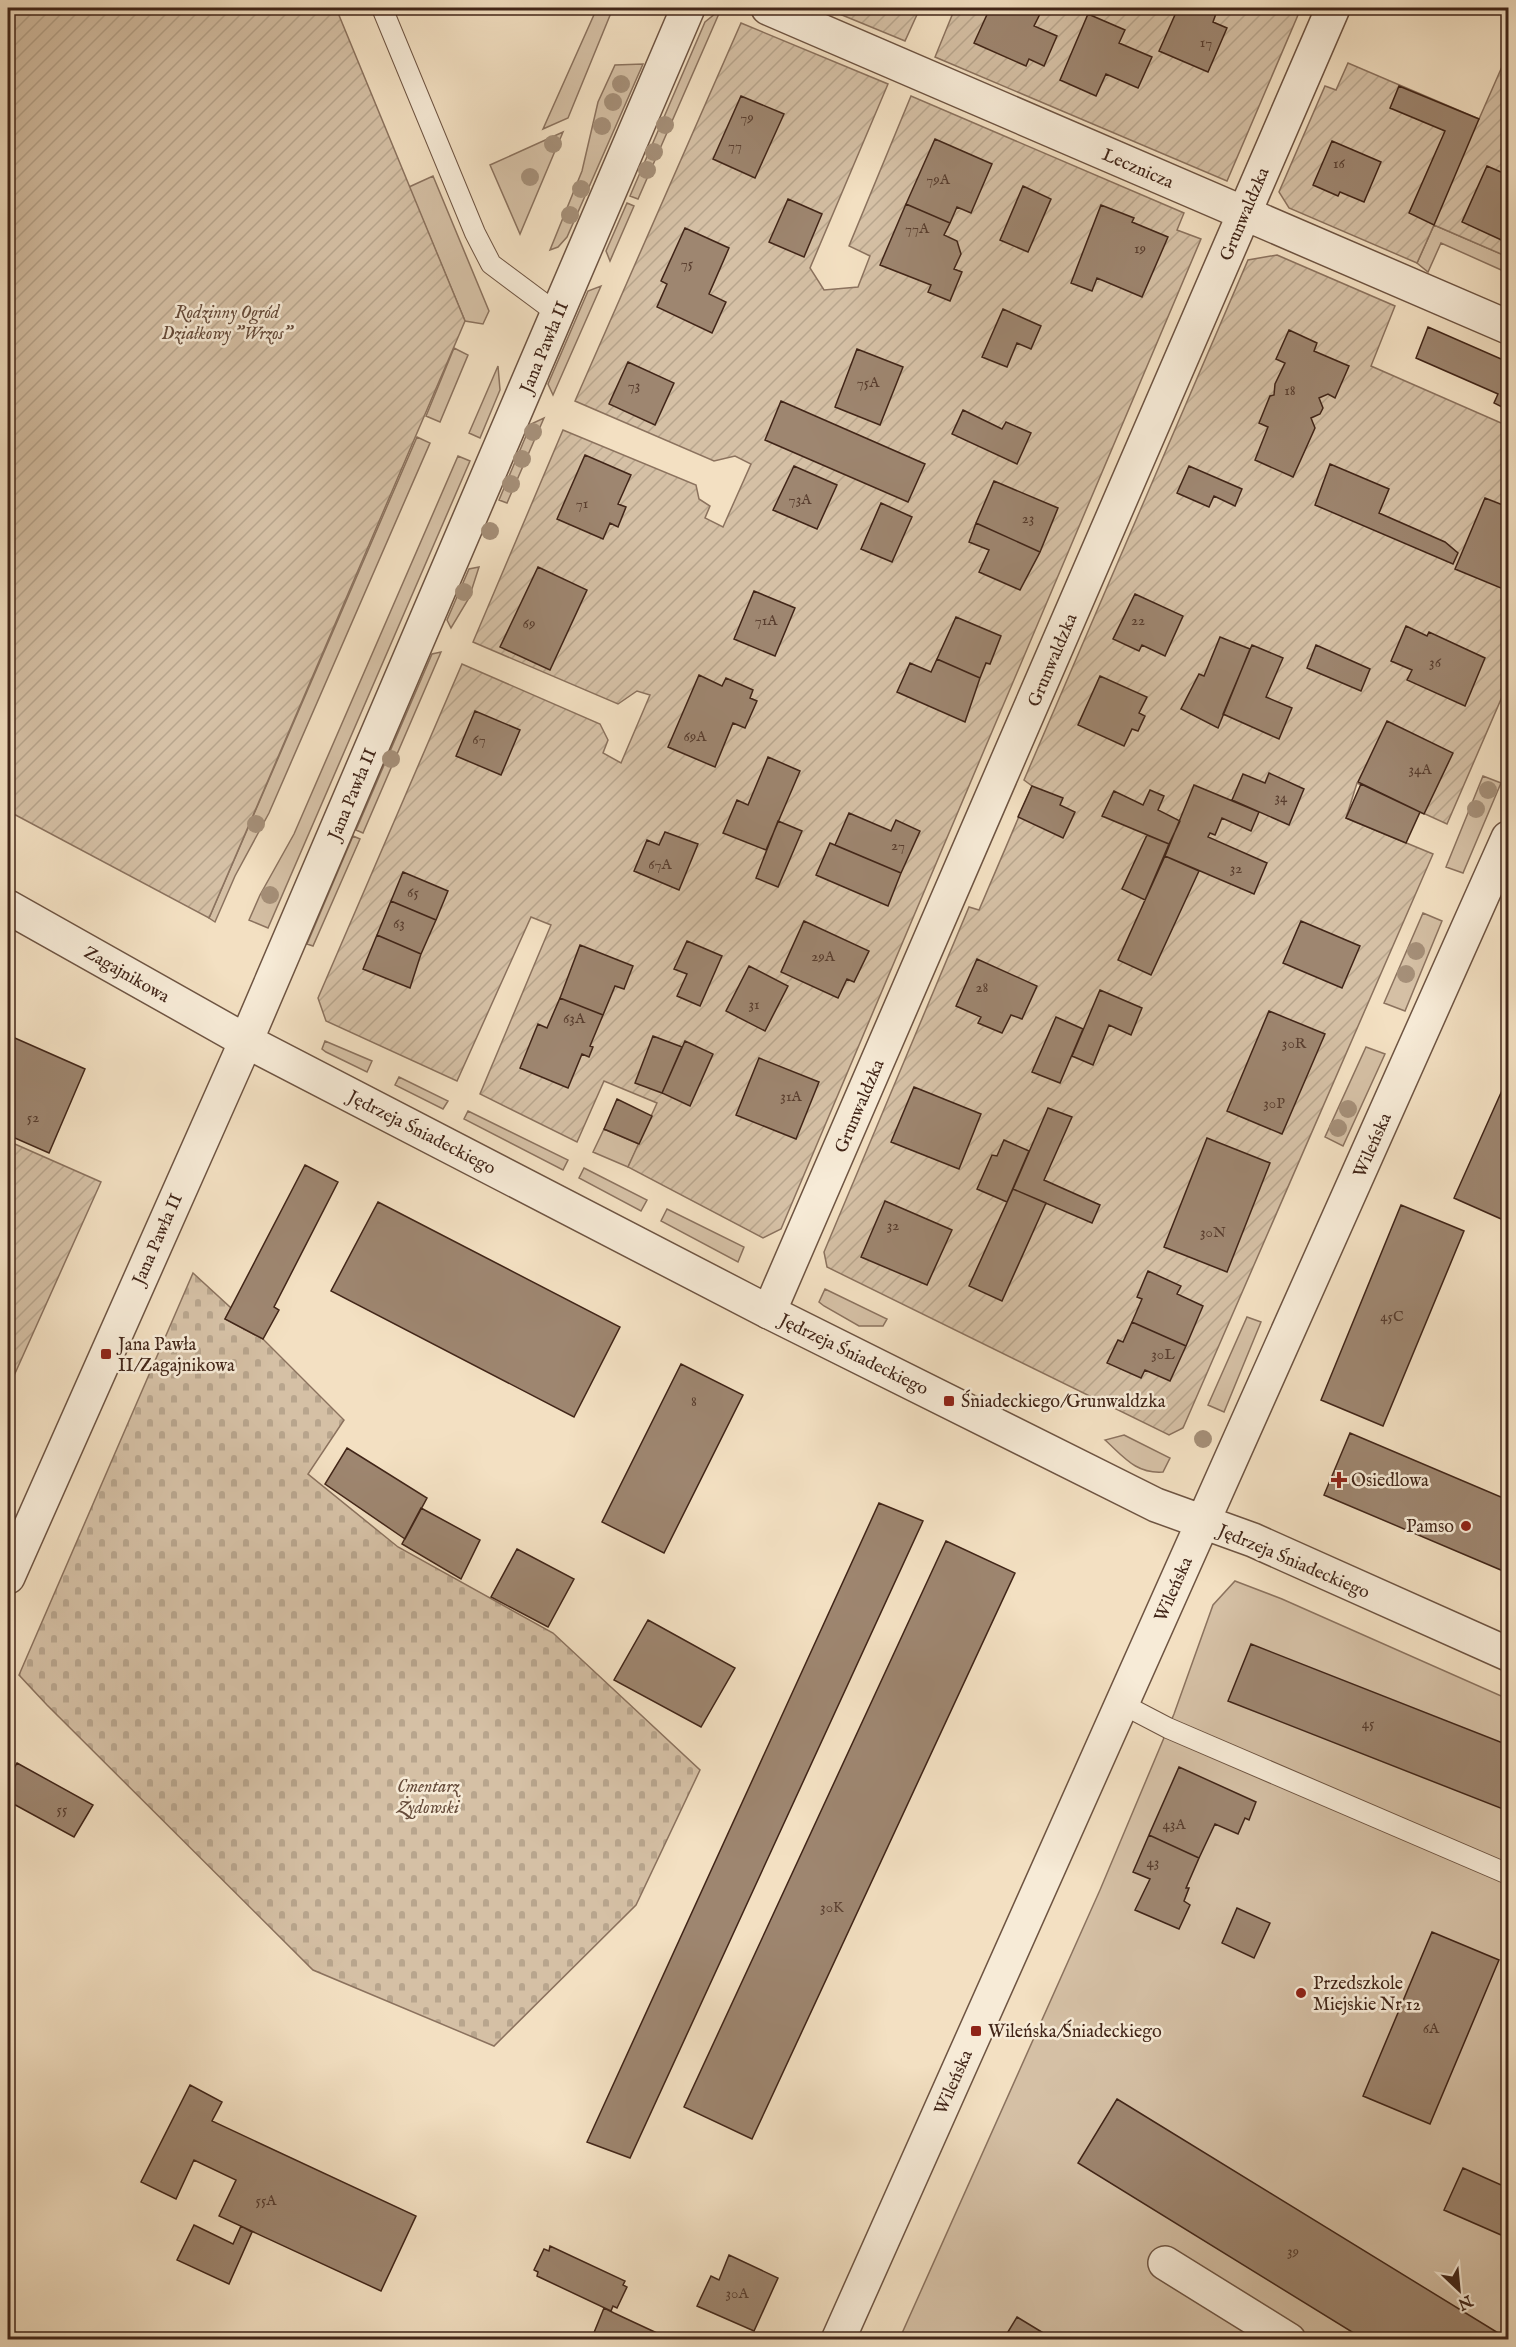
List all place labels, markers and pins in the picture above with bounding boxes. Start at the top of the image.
place label: Jana Pawła II/Zagajnikowa [116,1334,235,1378]
marker: Jana Pawła II/Zagajnikowa [99,1347,113,1361]
place label: Śniadeckiego/Grunwaldzka [961,1389,1166,1414]
marker: Śniadeckiego/Grunwaldzka [942,1394,956,1408]
place label: Osiedlowa [1351,1470,1429,1493]
marker: Osiedlowa [1332,1473,1346,1487]
place label: Pamso [1406,1516,1454,1539]
marker: Pamso [1459,1519,1473,1533]
place label: Przedszkole Miejskie Nr 12 [1313,1973,1421,2017]
marker: Przedszkole Miejskie Nr 12 [1294,1986,1308,2000]
place label: Wileńska/Śniadeckiego [988,2019,1162,2044]
marker: Wileńska/Śniadeckiego [969,2024,983,2038]

